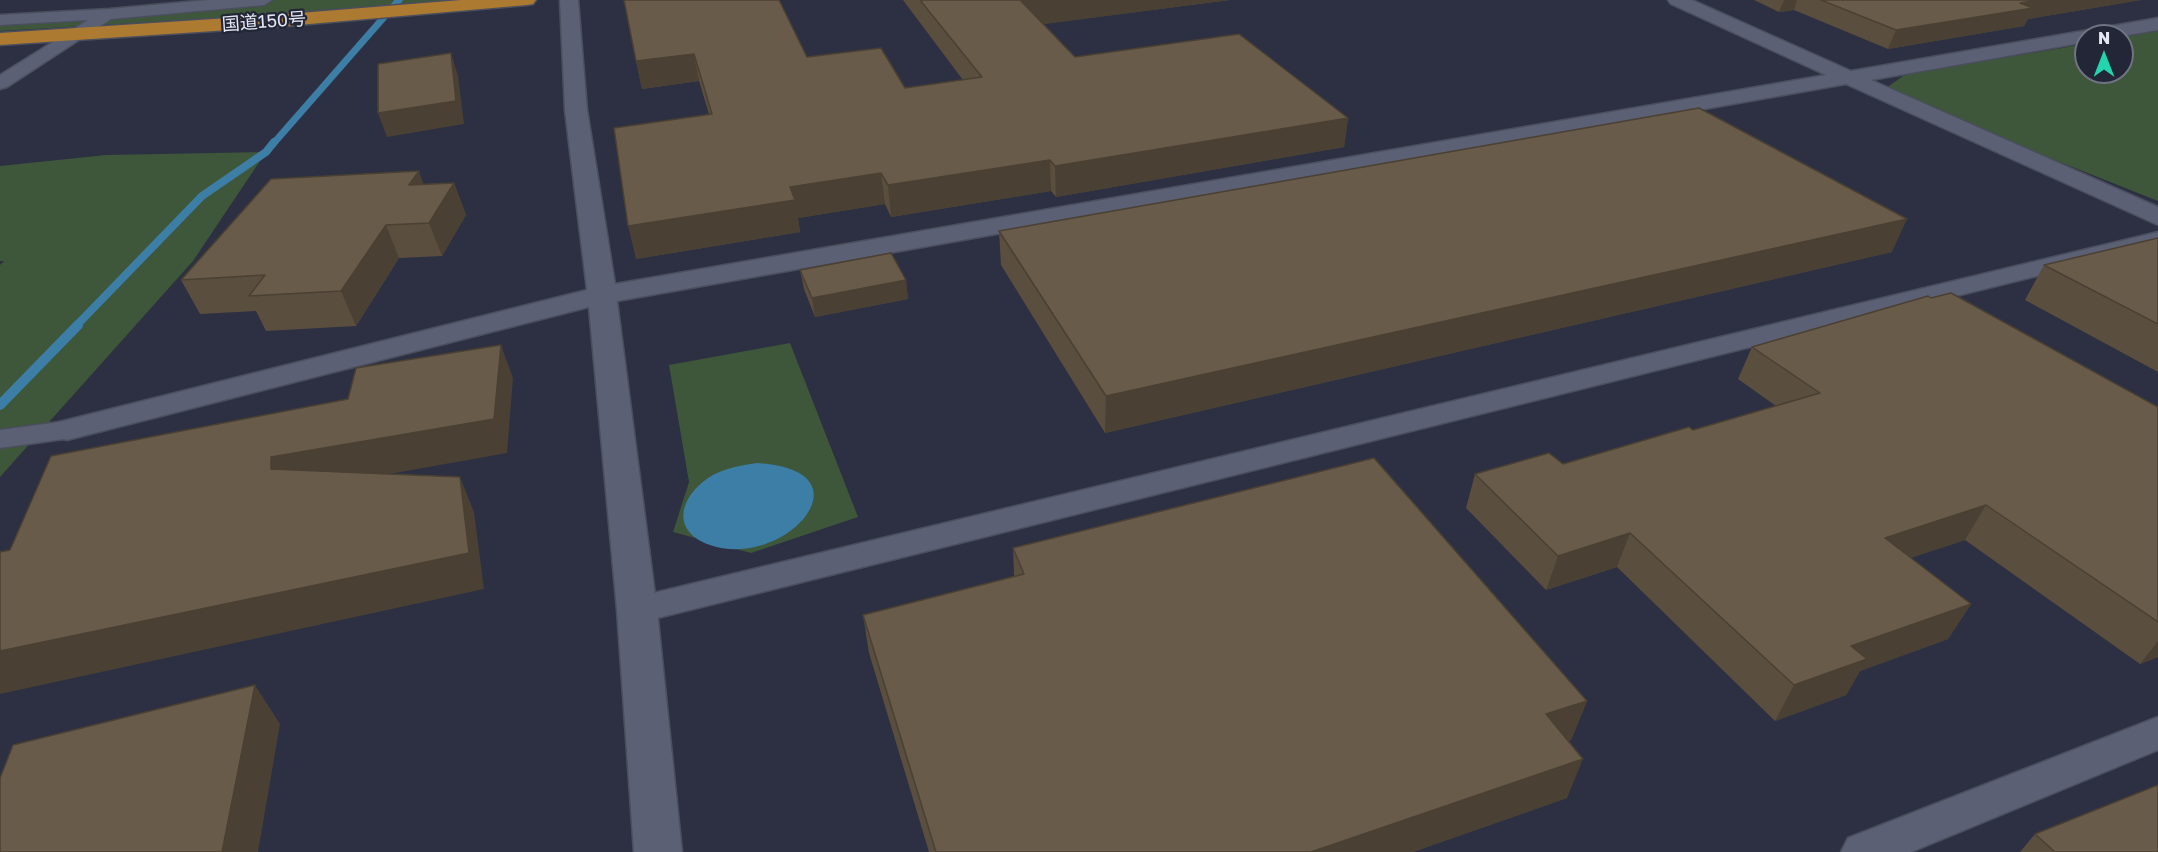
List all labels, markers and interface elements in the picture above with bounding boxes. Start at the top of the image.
street label: 国道150号 [221,8,307,36]
north arrow [2074,24,2134,84]
text: N [2098,28,2110,48]

